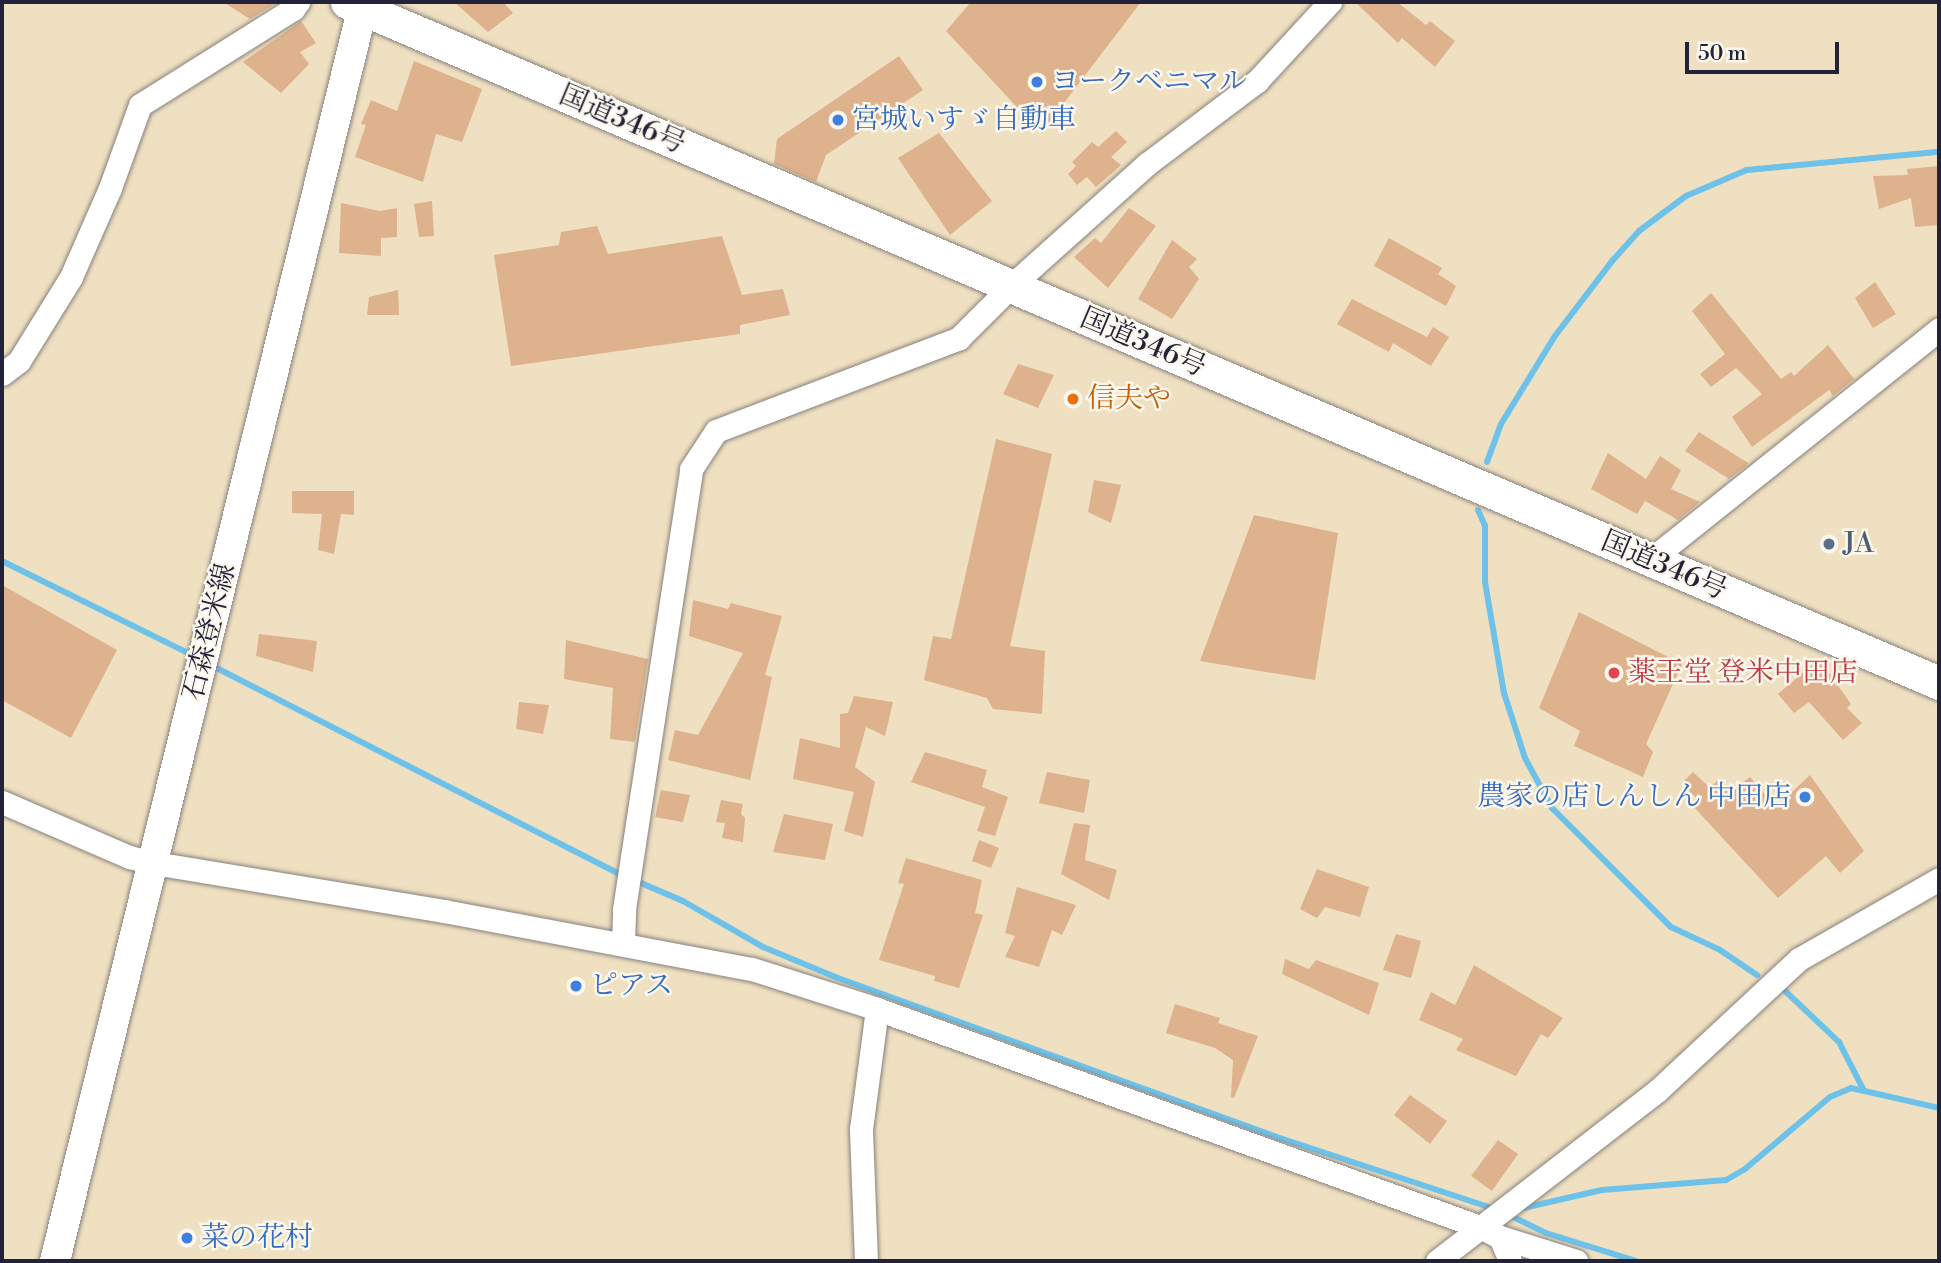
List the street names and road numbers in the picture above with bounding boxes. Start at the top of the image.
street label: 国道346号 [554,78,690,162]
street label: 国道346号 [1075,301,1211,385]
street label: 国道346号 [1596,524,1732,608]
street label: 石森登米線 [177,560,243,704]

